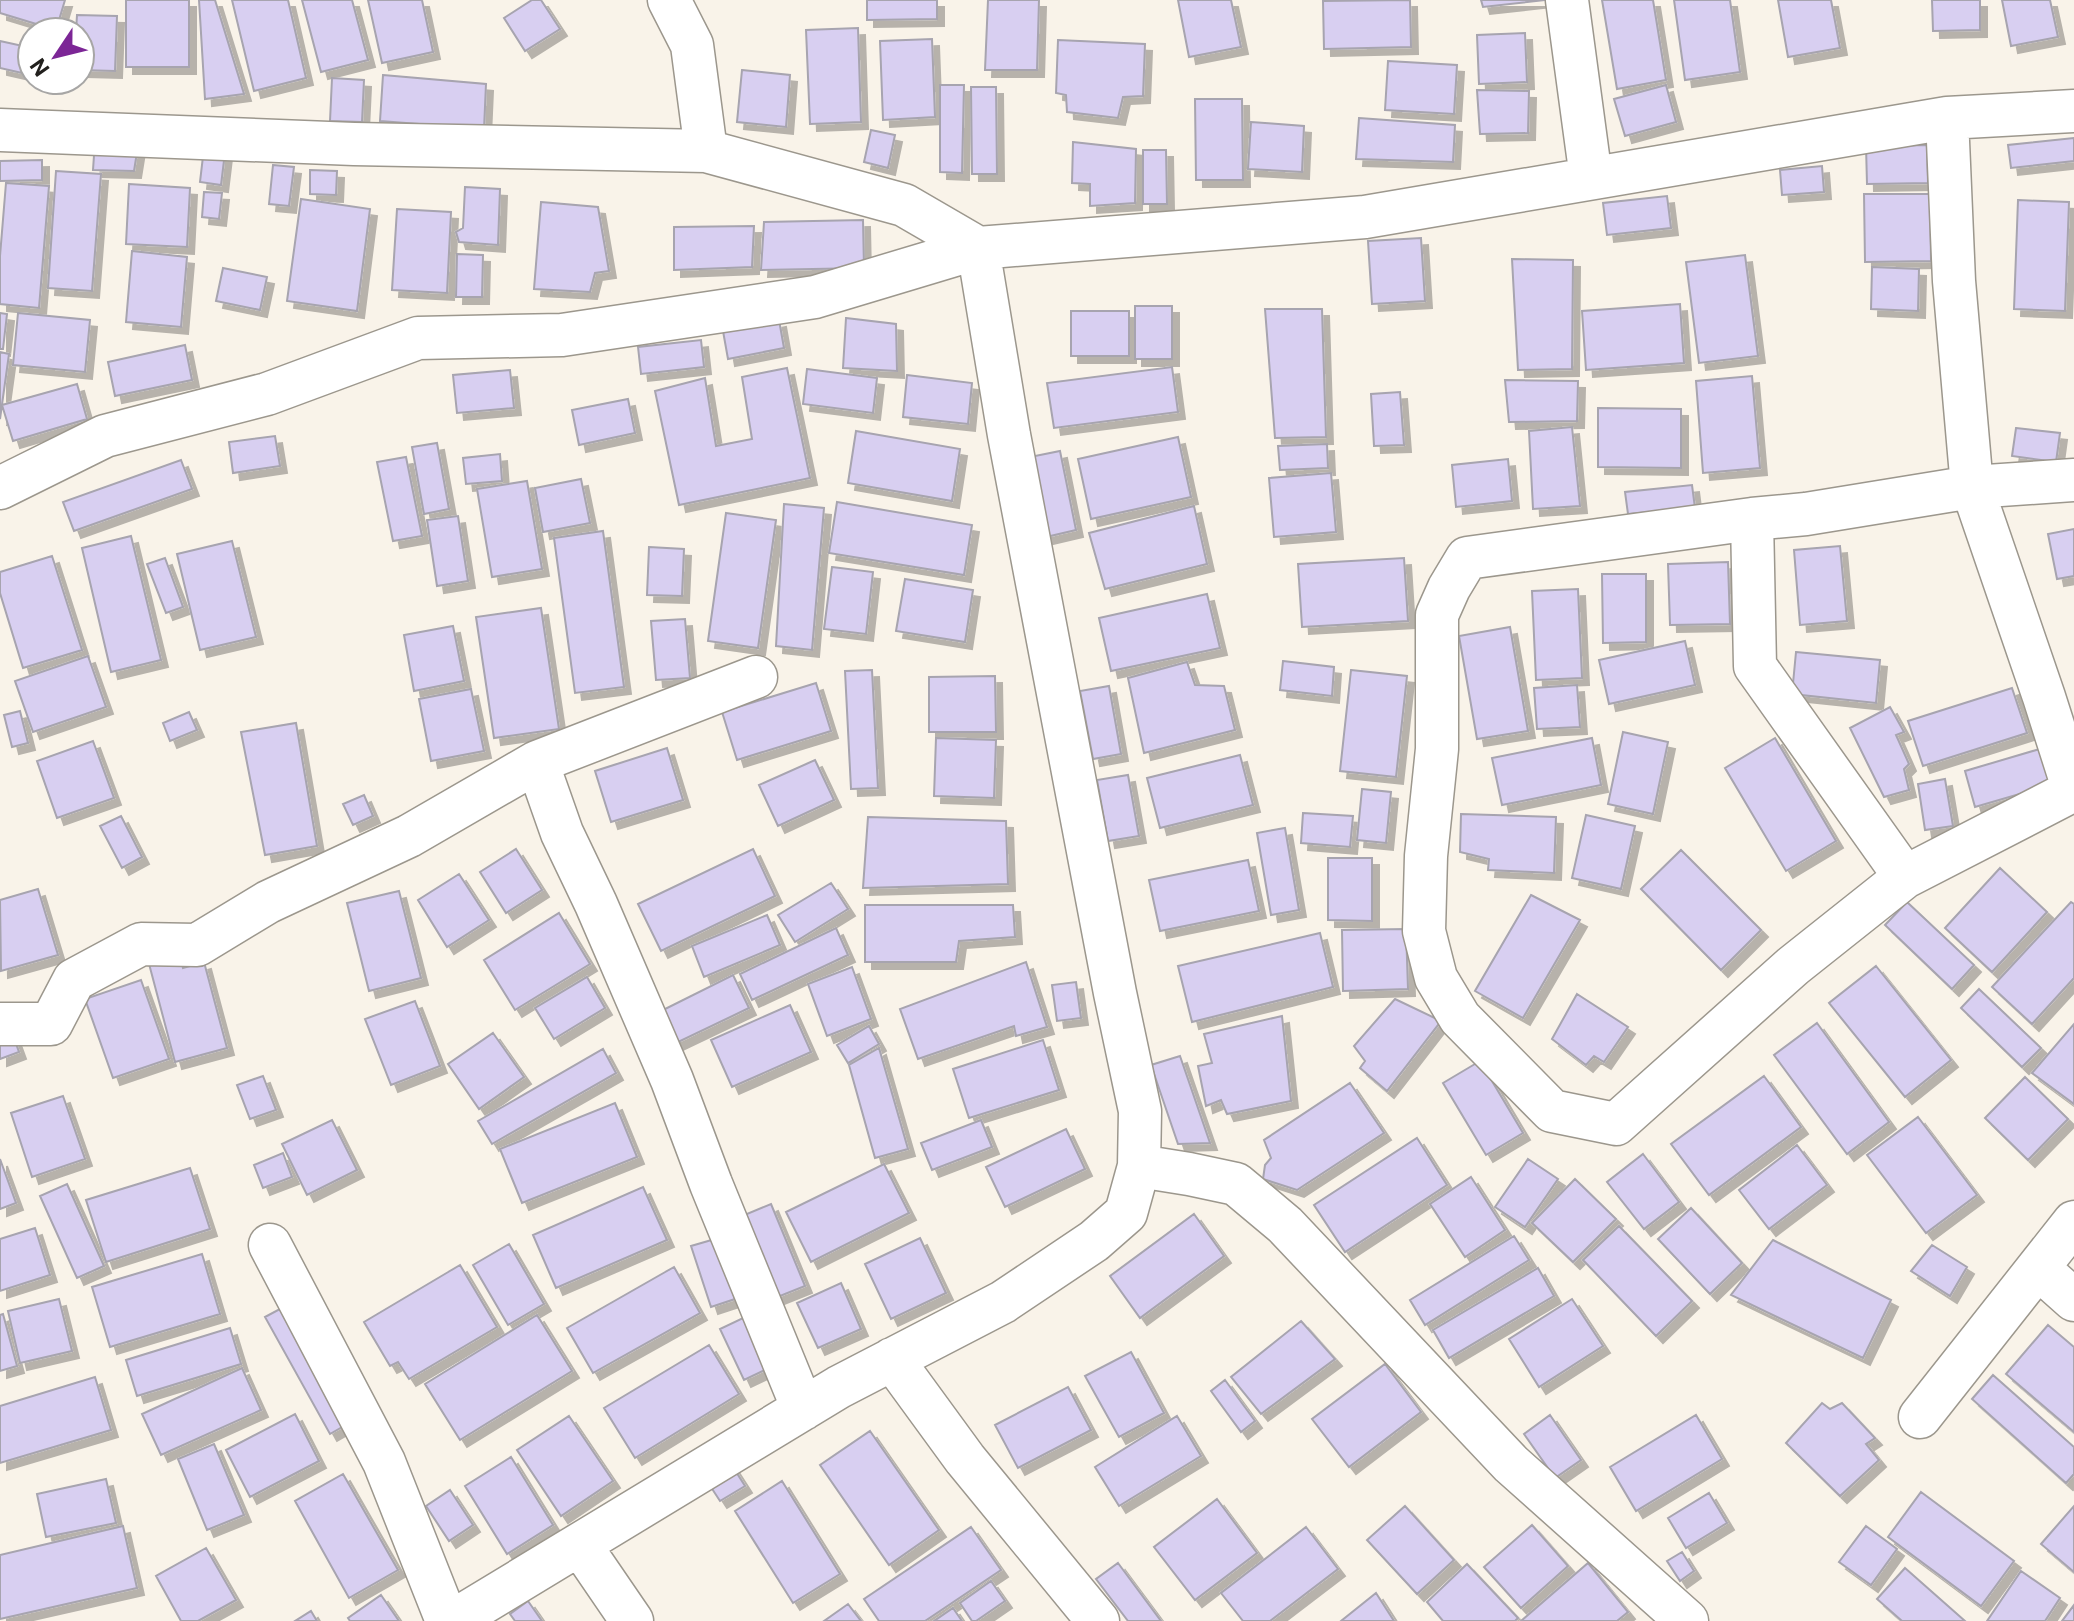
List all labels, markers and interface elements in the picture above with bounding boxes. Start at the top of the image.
north arrow [16,16,96,96]
text: N [25,54,55,81]

